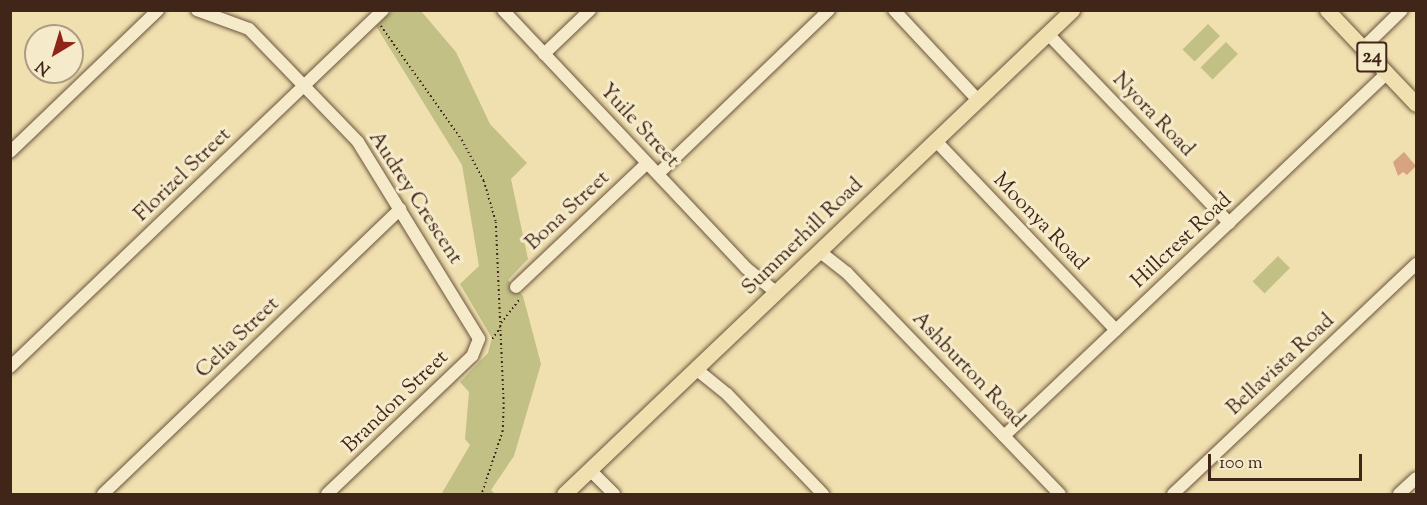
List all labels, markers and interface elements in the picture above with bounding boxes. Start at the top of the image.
north arrow [24,24,84,84]
road number: 24 [1356,40,1388,74]
text: N [32,54,56,80]
street label: Nyora Road [1107,68,1199,162]
street label: Yuile Street [594,79,684,173]
street label: Florizel Street [129,123,237,227]
street label: Audrey Crescent [363,127,467,269]
street label: Bona Street [521,166,615,256]
street label: Moonya Road [987,168,1093,276]
street label: Summerhill Road [737,173,869,301]
street label: Hillcrest Road [1126,188,1238,294]
street label: Celia Street [191,292,285,384]
street label: Ashburton Road [906,307,1030,433]
street label: Bellavista Road [1222,309,1340,421]
street label: Brandon Street [338,345,454,459]
scale bar [1211,442,1366,480]
text: 100 m [1219,451,1263,477]

